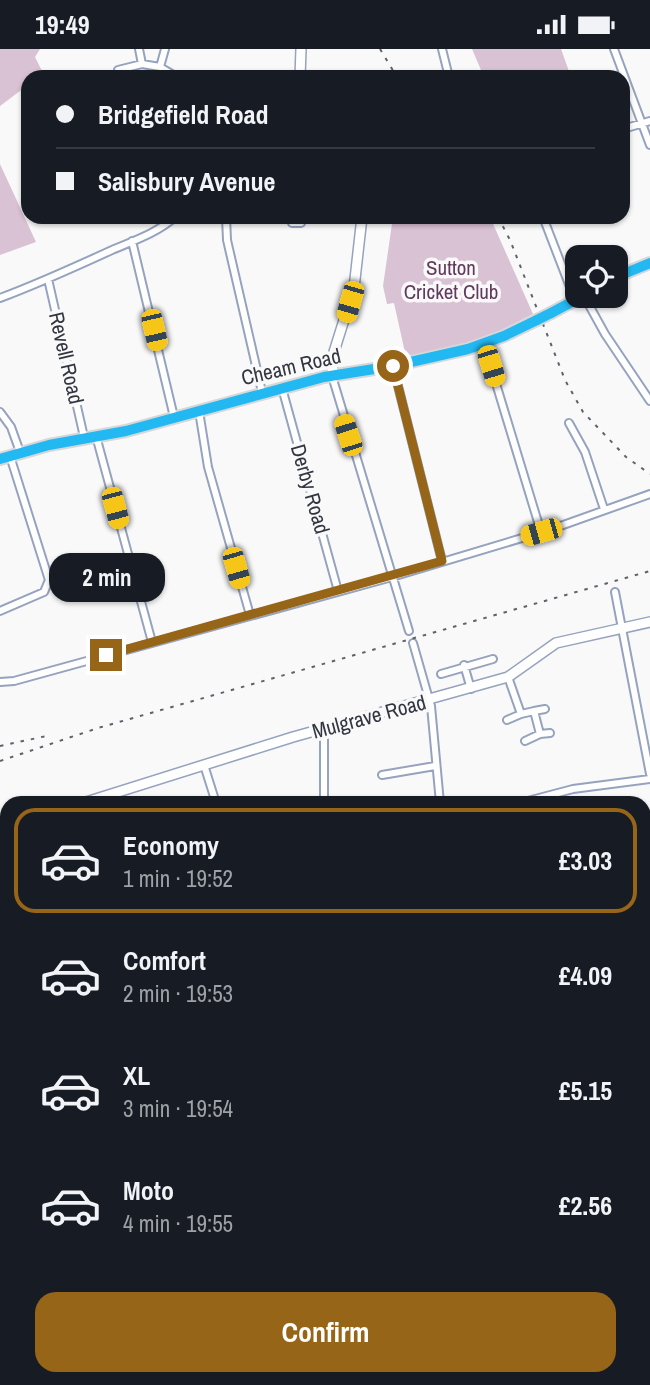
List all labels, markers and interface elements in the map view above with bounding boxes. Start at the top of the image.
text: 19:49 [35,7,90,42]
text: Bridgefield Road [98,97,269,132]
text: Salisbury Avenue [98,164,275,199]
map controls [565,245,628,308]
button: locate [565,245,628,308]
park label: Sutton Cricket Club [404,253,498,306]
car [335,279,366,325]
car [140,307,169,353]
street label: Revell Road [42,309,91,407]
street label: Cheam Road [238,341,344,392]
car [475,343,508,389]
route start [377,350,409,382]
car [332,412,365,458]
street label: Derby Road [284,441,337,537]
car [100,485,131,531]
car [518,516,565,548]
car [221,545,252,591]
callout: 2 min [48,553,164,603]
text: 2 min [82,562,132,593]
route end [90,639,122,671]
street label: Mulgrave Road [309,687,429,746]
text: Economy [123,828,219,863]
icon: car [39,829,102,892]
text: £3.03 [559,843,612,878]
text: 1 min · 19:52 [123,863,233,894]
text: Comfort [123,943,206,978]
icon: car [39,944,102,1007]
text: £4.09 [559,958,612,993]
text: 2 min · 19:53 [123,978,233,1009]
text: XL [123,1058,150,1093]
icon: car [39,1059,102,1122]
text: £5.15 [559,1073,612,1108]
text: 3 min · 19:54 [123,1093,233,1124]
text: Moto [123,1173,174,1208]
icon: car [39,1174,102,1237]
text: £2.56 [559,1188,612,1223]
text: 4 min · 19:55 [123,1208,233,1239]
button: Confirm [35,1292,616,1372]

